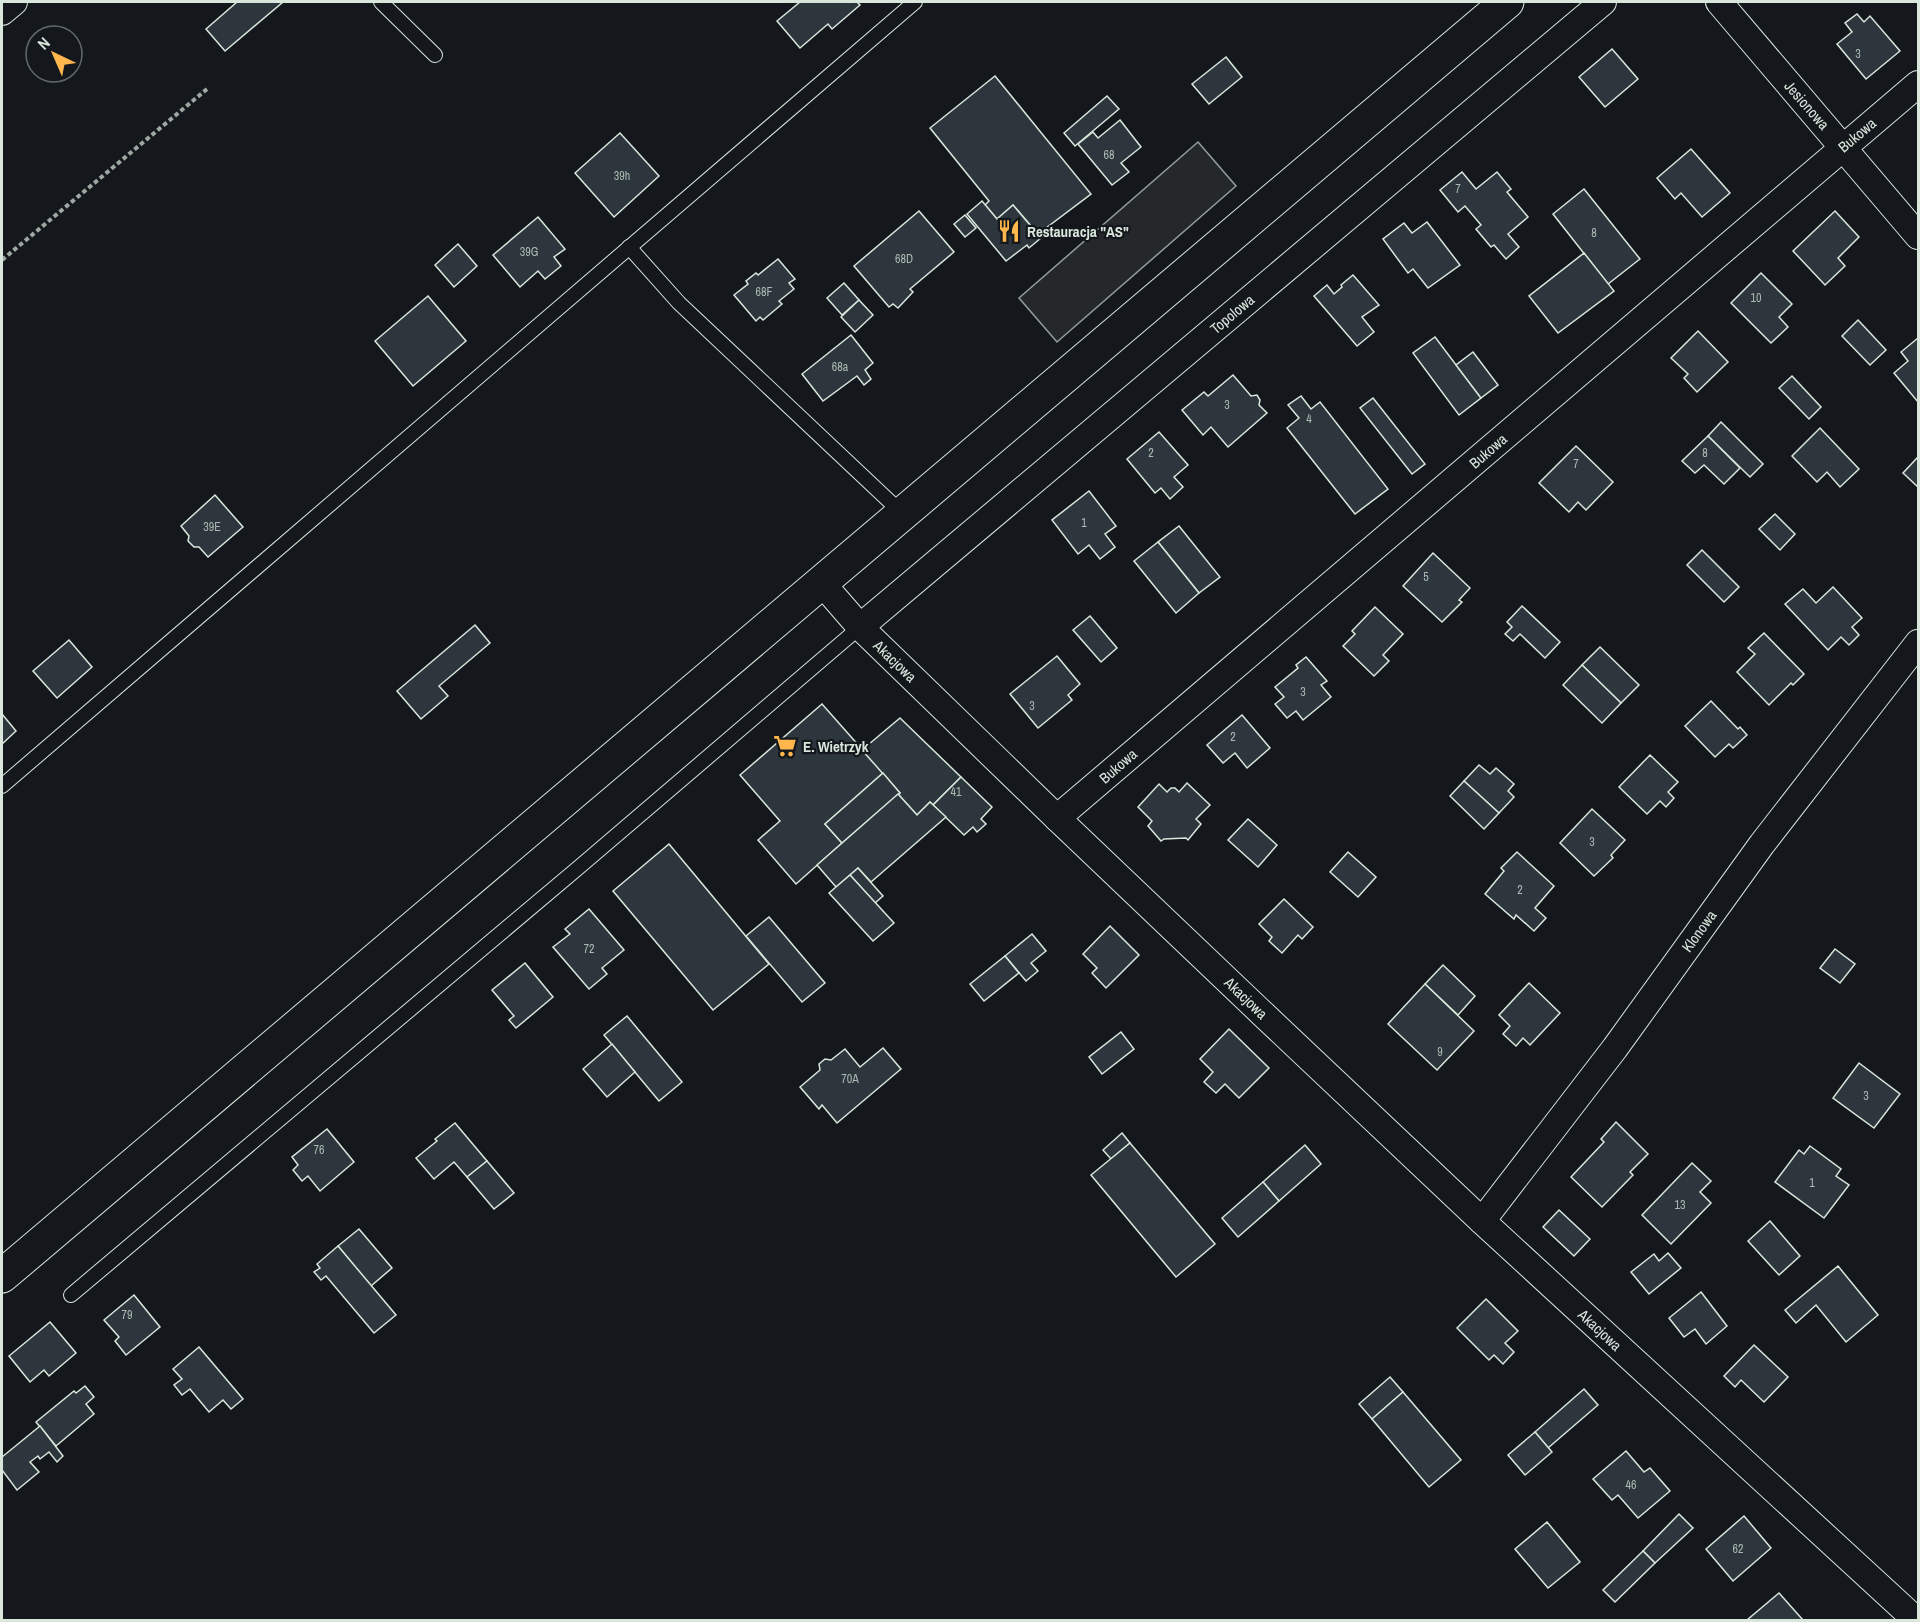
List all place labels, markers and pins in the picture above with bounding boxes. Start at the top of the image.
restaurant icon: Restauracja "AS" [996,218,1022,244]
place label: Restauracja "AS" [1027,221,1129,242]
supermarket icon: E. Wietrzyk [772,733,798,759]
place label: E. Wietrzyk [803,736,869,757]

